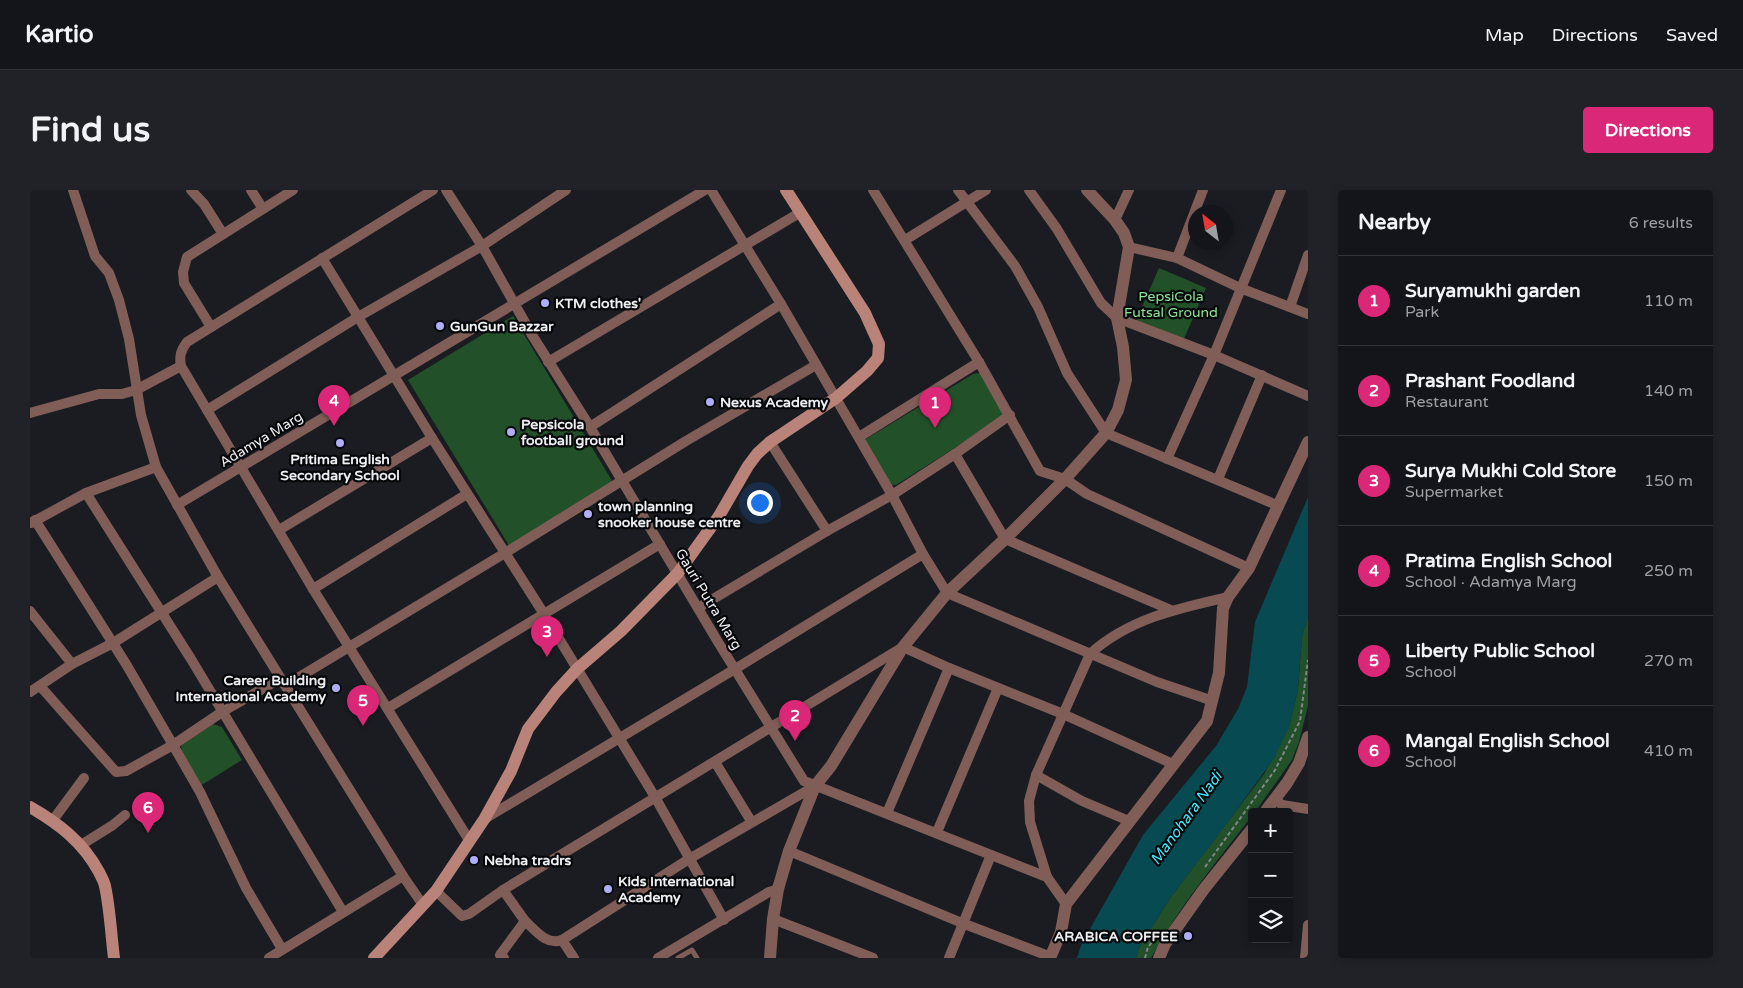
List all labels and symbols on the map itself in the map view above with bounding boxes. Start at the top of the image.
north arrow [1188,205,1233,250]
park label: PepsiCola Futsal Ground [1124,288,1218,321]
place label: KTM clothes' [555,295,641,312]
marker: KTM clothes' [539,297,551,309]
place label: GunGun Bazzar [450,318,554,335]
marker: GunGun Bazzar [434,320,446,332]
pin: 4 [318,385,350,426]
pin: 1 [919,387,951,428]
place label: Nexus Academy [720,394,828,411]
marker: Nexus Academy [704,396,716,408]
street label: Adamya Marg [217,408,306,471]
place label: Pepsicola football ground [520,416,624,449]
marker: Pepsicola football ground [505,426,517,438]
marker: Pritima English Secondary School [334,437,346,449]
place label: Pritima English Secondary School [280,451,400,484]
your location [747,490,773,516]
place label: town planning snooker house centre [597,498,741,531]
marker: town planning snooker house centre [582,508,594,520]
street label: Gauri Putra Marg [672,546,745,653]
pin: 3 [531,616,563,657]
place label: Career Building International Academy [176,672,326,705]
marker: Career Building International Academy [330,682,342,694]
pin: 5 [347,685,379,726]
pin: 2 [779,700,811,741]
water label: Manohara Nadi [1146,766,1227,868]
pin: 6 [132,792,164,833]
place label: Nebha tradrs [484,852,572,869]
marker: Nebha tradrs [468,854,480,866]
place label: Kids International Academy [618,873,734,906]
marker: Kids International Academy [602,883,614,895]
place label: ARABICA COFFEE [1054,928,1178,945]
marker: ARABICA COFFEE [1182,930,1194,942]

